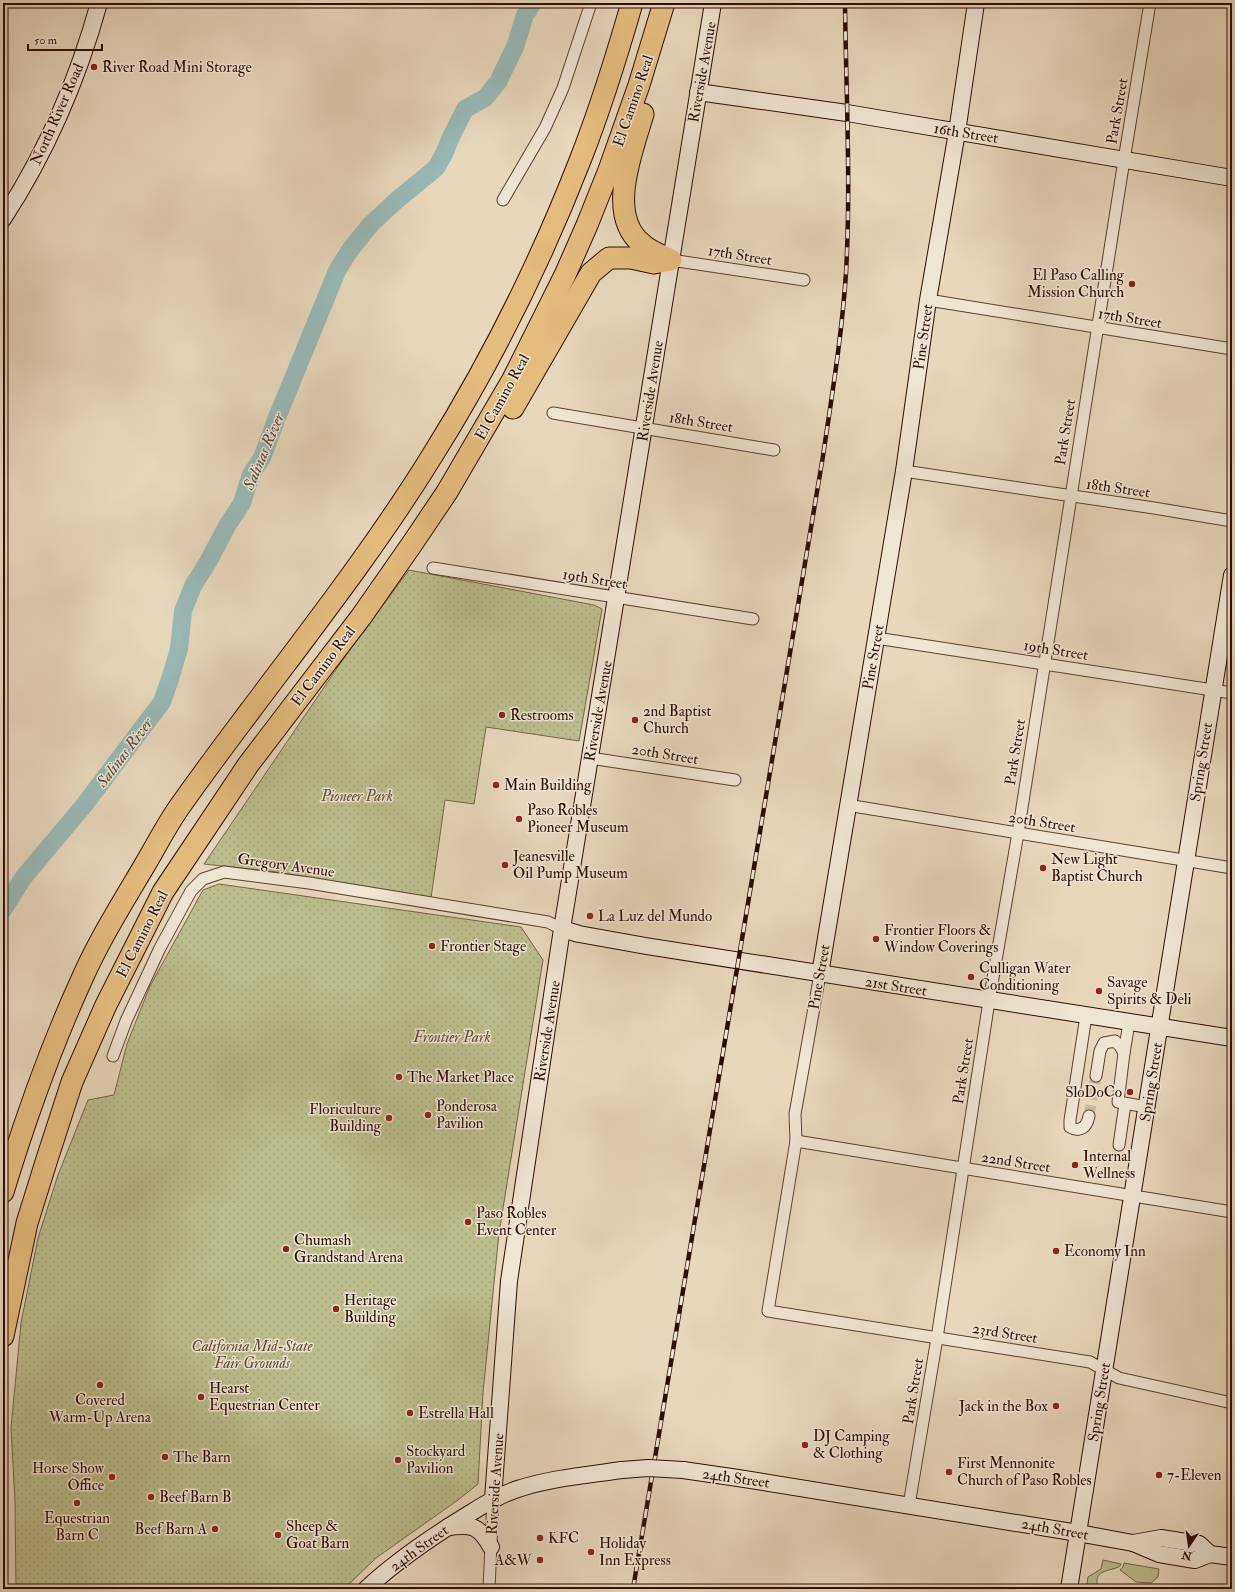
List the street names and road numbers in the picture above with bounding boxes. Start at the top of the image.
street label: Riverside Avenue [684,20,721,124]
street label: El Camino Real [609,53,658,149]
street label: North River Road [27,60,89,168]
street label: Park Street [1102,77,1133,146]
street label: 16th Street [932,119,1000,148]
street label: 17th Street [707,241,773,270]
street label: Pine Street [909,303,938,371]
street label: 17th Street [1097,304,1163,333]
street label: Riverside Avenue [633,339,668,443]
street label: El Camino Real [471,351,534,444]
street label: Park Street [1051,398,1080,466]
street label: 18th Street [668,408,734,437]
street label: 18th Street [1085,475,1151,502]
street label: 19th Street [561,565,629,594]
street label: El Camino Real [287,622,360,710]
street label: Pine Street [858,623,889,691]
street label: 19th Street [1022,636,1090,665]
street label: Riverside Avenue [580,659,617,763]
street label: Park Street [1001,718,1030,786]
street label: Spring Street [1186,721,1218,803]
street label: 20th Street [630,740,700,769]
street label: 20th Street [1007,808,1077,837]
street label: Gregory Avenue [236,849,336,882]
street label: El Camino Real [112,887,173,981]
street label: Pine Street [804,943,835,1011]
street label: 21st Street [864,972,928,1001]
street label: Riverside Avenue [530,979,565,1083]
street label: Park Street [949,1037,978,1105]
street label: Spring Street [1136,1041,1168,1123]
street label: 22nd Street [980,1148,1052,1177]
street label: 23rd Street [971,1319,1039,1348]
street label: Park Street [899,1357,928,1425]
street label: Spring Street [1084,1361,1116,1443]
street label: Riverside Avenue [482,1432,509,1536]
street label: 24th Street [701,1464,771,1493]
street label: 24th Street [1020,1514,1090,1545]
street label: 24th Street [386,1521,452,1576]

